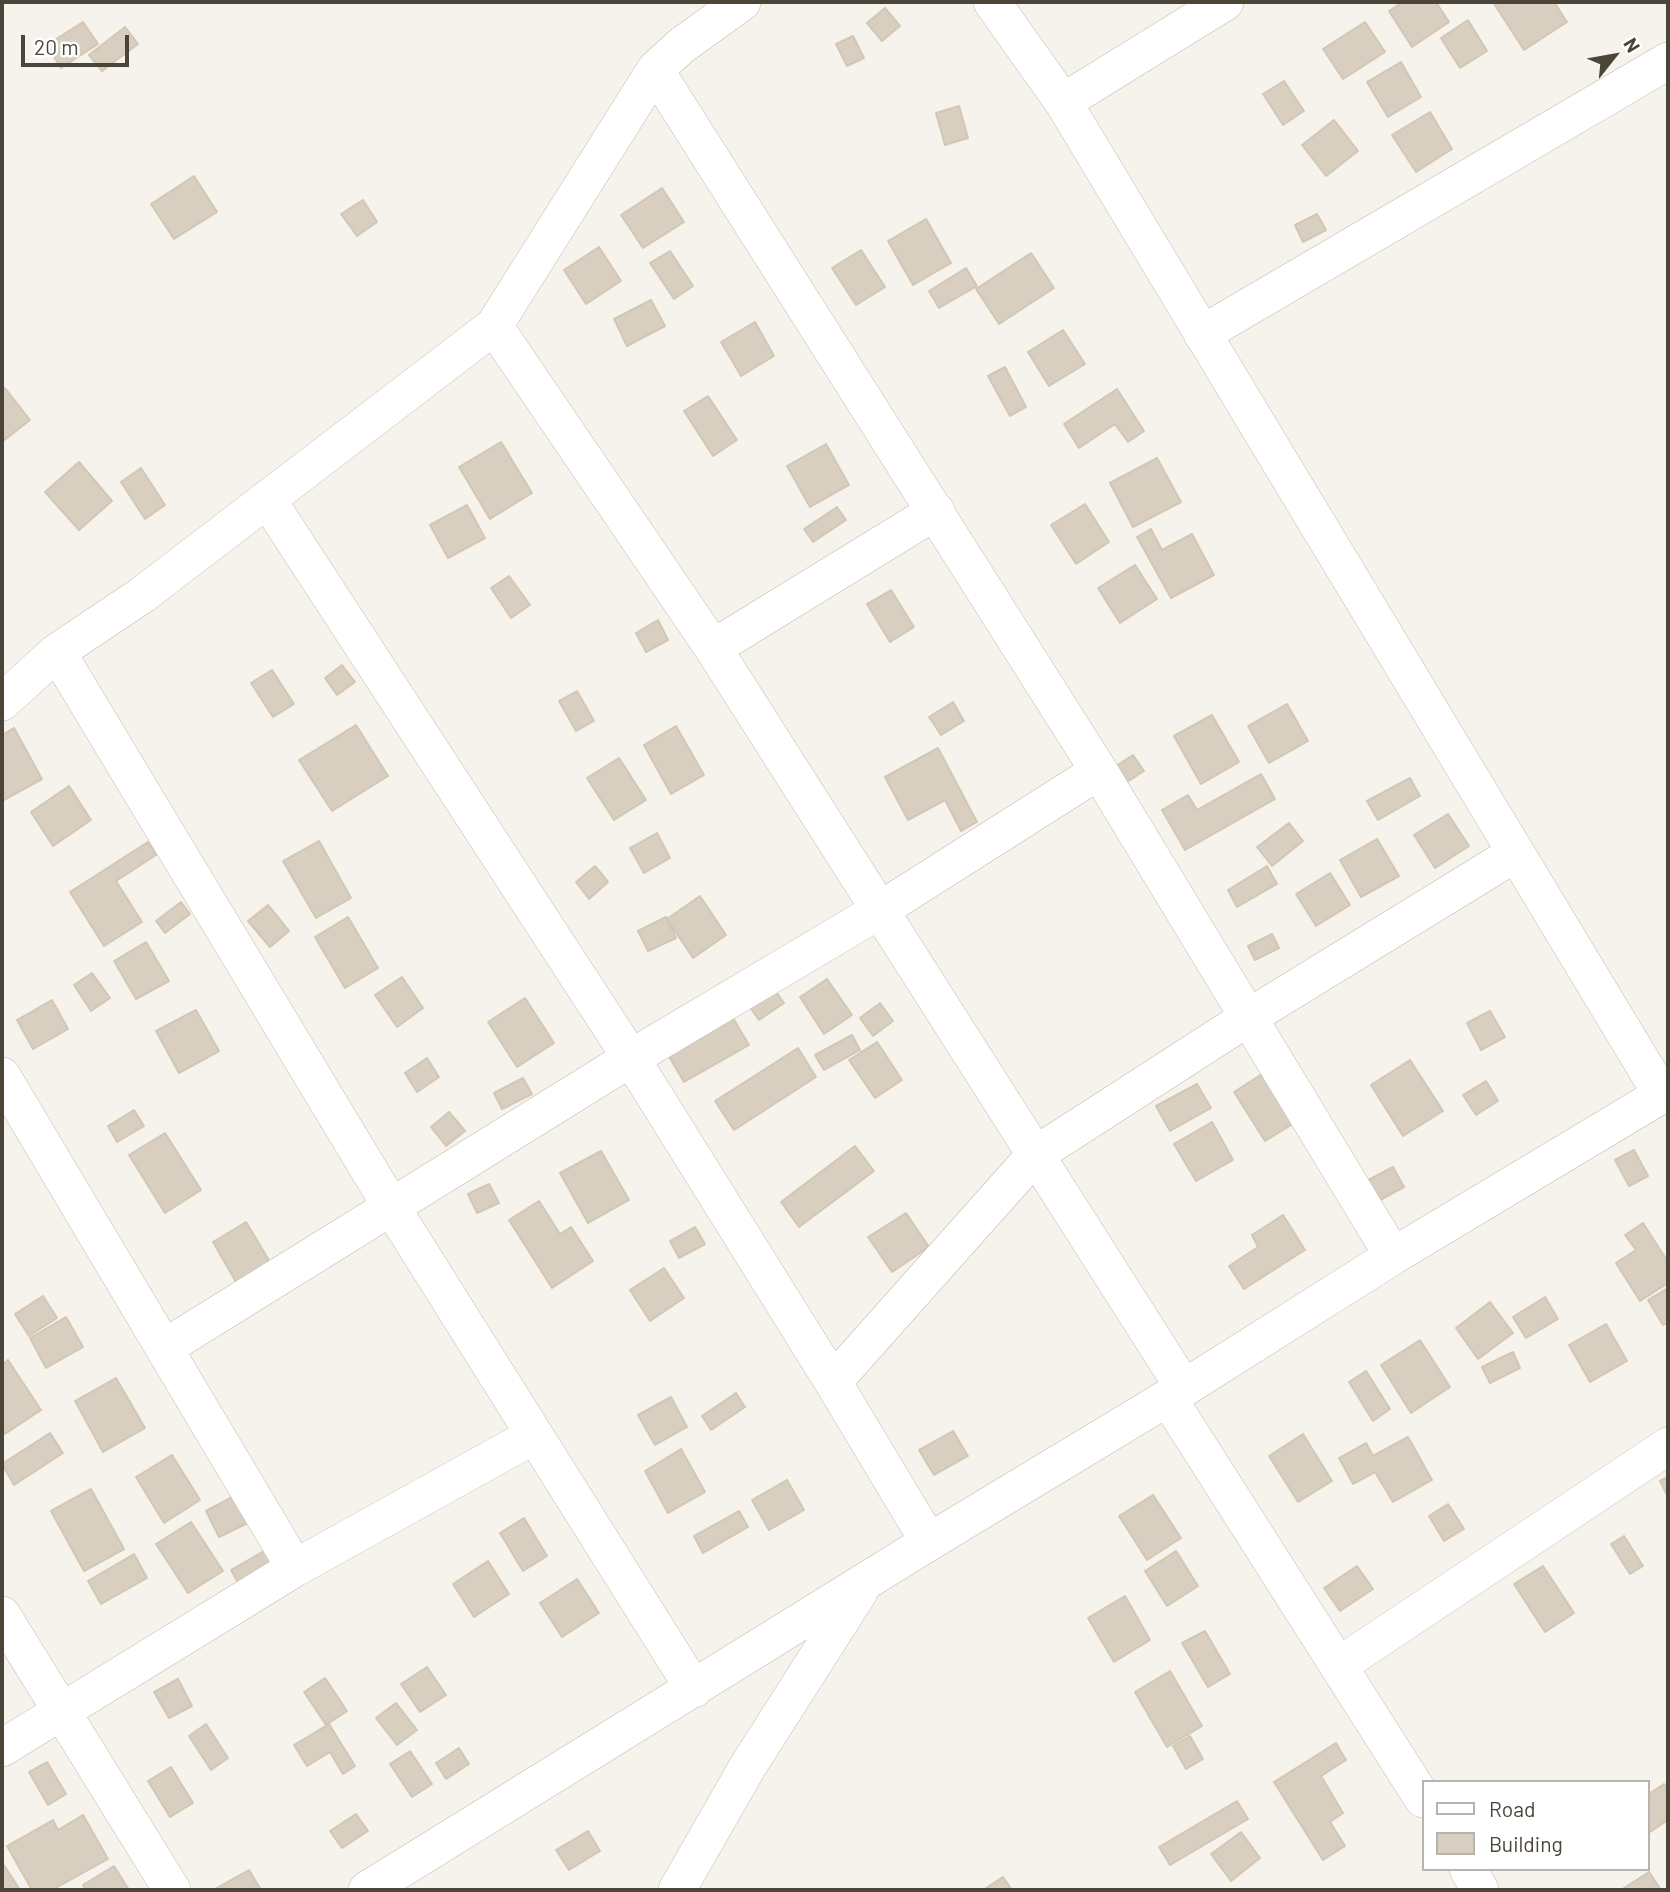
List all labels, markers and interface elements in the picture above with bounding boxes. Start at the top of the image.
scale bar [24,21,133,65]
north arrow [1579,21,1649,91]
text: 20 m [34,34,79,59]
text: N [1619,34,1646,56]
legend [1422,1780,1649,1871]
text: Road [1489,1796,1535,1821]
text: Building [1489,1831,1563,1856]

